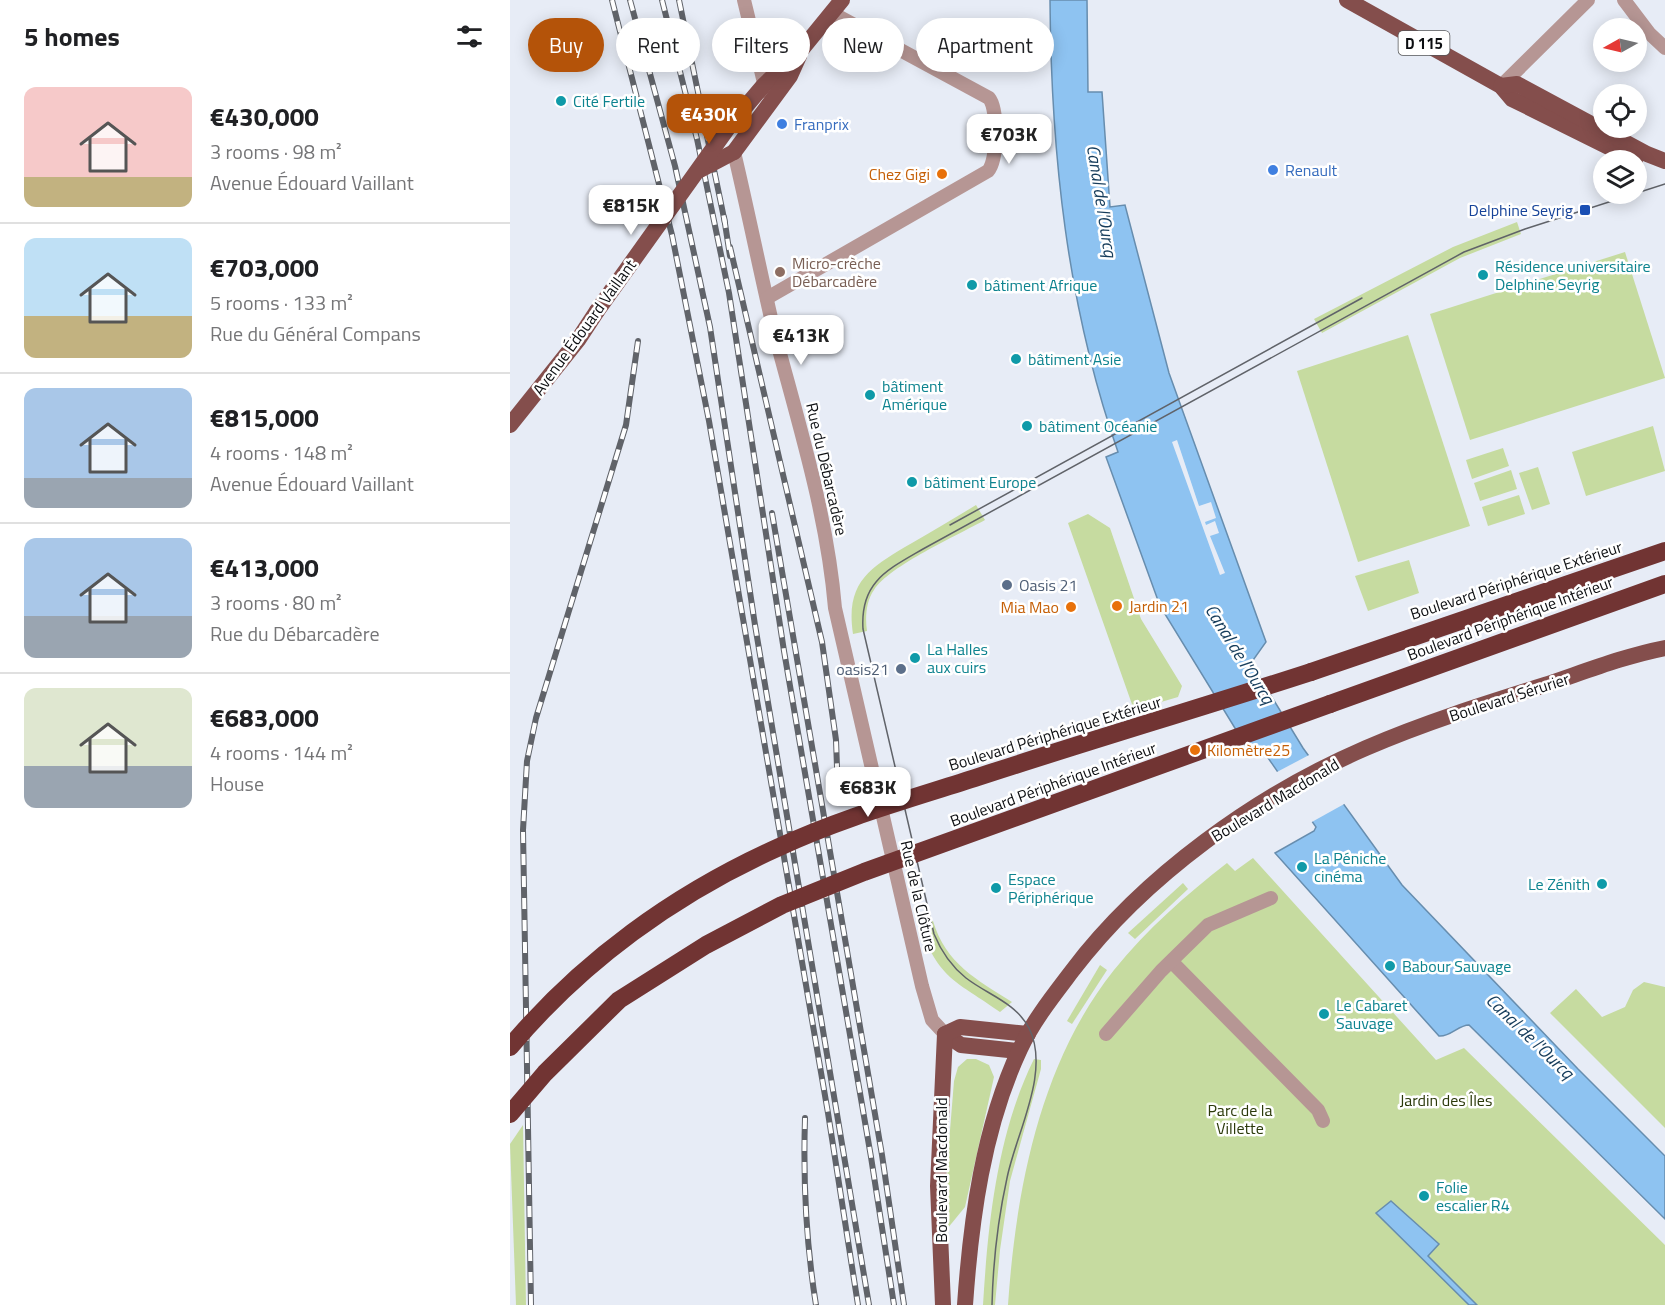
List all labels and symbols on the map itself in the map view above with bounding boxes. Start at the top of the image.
north arrow [1593,18,1647,72]
road number: D 115 [1398,31,1450,55]
place label: Cité Fertile [573,89,645,113]
marker: Cité Fertile [554,94,568,108]
pin: €430K [667,94,751,145]
place label: Franprix [794,112,849,136]
pin: €703K [967,114,1051,165]
marker: Franprix [775,117,789,131]
water label: Canal de l'Ourcq [1080,143,1124,260]
place label: Renault [1285,158,1338,182]
place label: Chez Gigi [869,162,930,186]
marker: Renault [1266,163,1280,177]
marker: Chez Gigi [935,167,949,181]
pin: €815K [589,185,673,236]
place label: Delphine Seyrig [1469,198,1573,222]
marker: Delphine Seyrig [1578,203,1592,217]
place label: Micro-crèche Débarcadère [792,251,881,293]
street label: Avenue Édouard Vaillant [526,254,642,400]
place label: Résidence universitaire Delphine Seyrig [1495,254,1651,296]
marker: Micro-crèche Débarcadère [773,265,787,279]
marker: Résidence universitaire Delphine Seyrig [1476,268,1490,282]
place label: bâtiment Afrique [984,273,1097,297]
marker: bâtiment Afrique [965,278,979,292]
pin: €413K [759,315,843,366]
place label: bâtiment Asie [1028,347,1121,371]
marker: bâtiment Asie [1009,352,1023,366]
place label: bâtiment Amérique [882,374,947,416]
marker: bâtiment Amérique [863,388,877,402]
street label: Rue du Débarcadère [800,400,854,538]
place label: bâtiment Océanie [1039,414,1157,438]
marker: bâtiment Océanie [1020,419,1034,433]
place label: bâtiment Europe [924,470,1036,494]
marker: bâtiment Europe [905,475,919,489]
street label: Boulevard Périphérique Extérieur [1407,534,1625,626]
street label: Boulevard Périphérique Intérieur [1404,569,1617,667]
place label: Oasis 21 [1019,573,1077,597]
marker: Oasis 21 [1000,578,1014,592]
place label: Jardin 21 [1129,594,1189,618]
place label: Mia Mao [1001,595,1059,619]
marker: Jardin 21 [1110,599,1124,613]
water label: Canal de l'Ourcq [1198,599,1282,710]
marker: Mia Mao [1064,600,1078,614]
place label: La Halles aux cuirs [927,637,988,679]
marker: La Halles aux cuirs [908,651,922,665]
place label: oasis21 [836,657,889,681]
marker: oasis21 [894,662,908,676]
street label: Boulevard Sérurier [1446,666,1572,728]
street label: Boulevard Périphérique Extérieur [946,689,1165,777]
street label: Boulevard Périphérique Intérieur [947,735,1160,833]
place label: Kilomètre25 [1207,738,1290,762]
marker: Kilomètre25 [1188,743,1202,757]
street label: Boulevard Macdonald [1207,752,1343,848]
pin: €683K [826,767,910,818]
street label: Rue de la Clôture [895,838,943,954]
place label: La Péniche cinéma [1314,846,1386,888]
marker: La Péniche cinéma [1295,860,1309,874]
place label: Espace Périphérique [1008,867,1094,909]
place label: Le Zénith [1528,872,1590,896]
marker: Le Zénith [1595,877,1609,891]
marker: Espace Périphérique [989,881,1003,895]
place label: Babour Sauvage [1402,954,1511,978]
marker: Babour Sauvage [1383,959,1397,973]
water label: Canal de l'Ourcq [1480,987,1581,1086]
place label: Le Cabaret Sauvage [1336,993,1408,1035]
marker: Le Cabaret Sauvage [1317,1007,1331,1021]
park label: Jardin des Îles [1400,1088,1492,1112]
street label: Boulevard Macdonald [929,1097,953,1243]
park label: Parc de la Villette [1207,1098,1273,1140]
place label: Folie escalier R4 [1436,1175,1510,1217]
marker: Folie escalier R4 [1417,1189,1431,1203]

